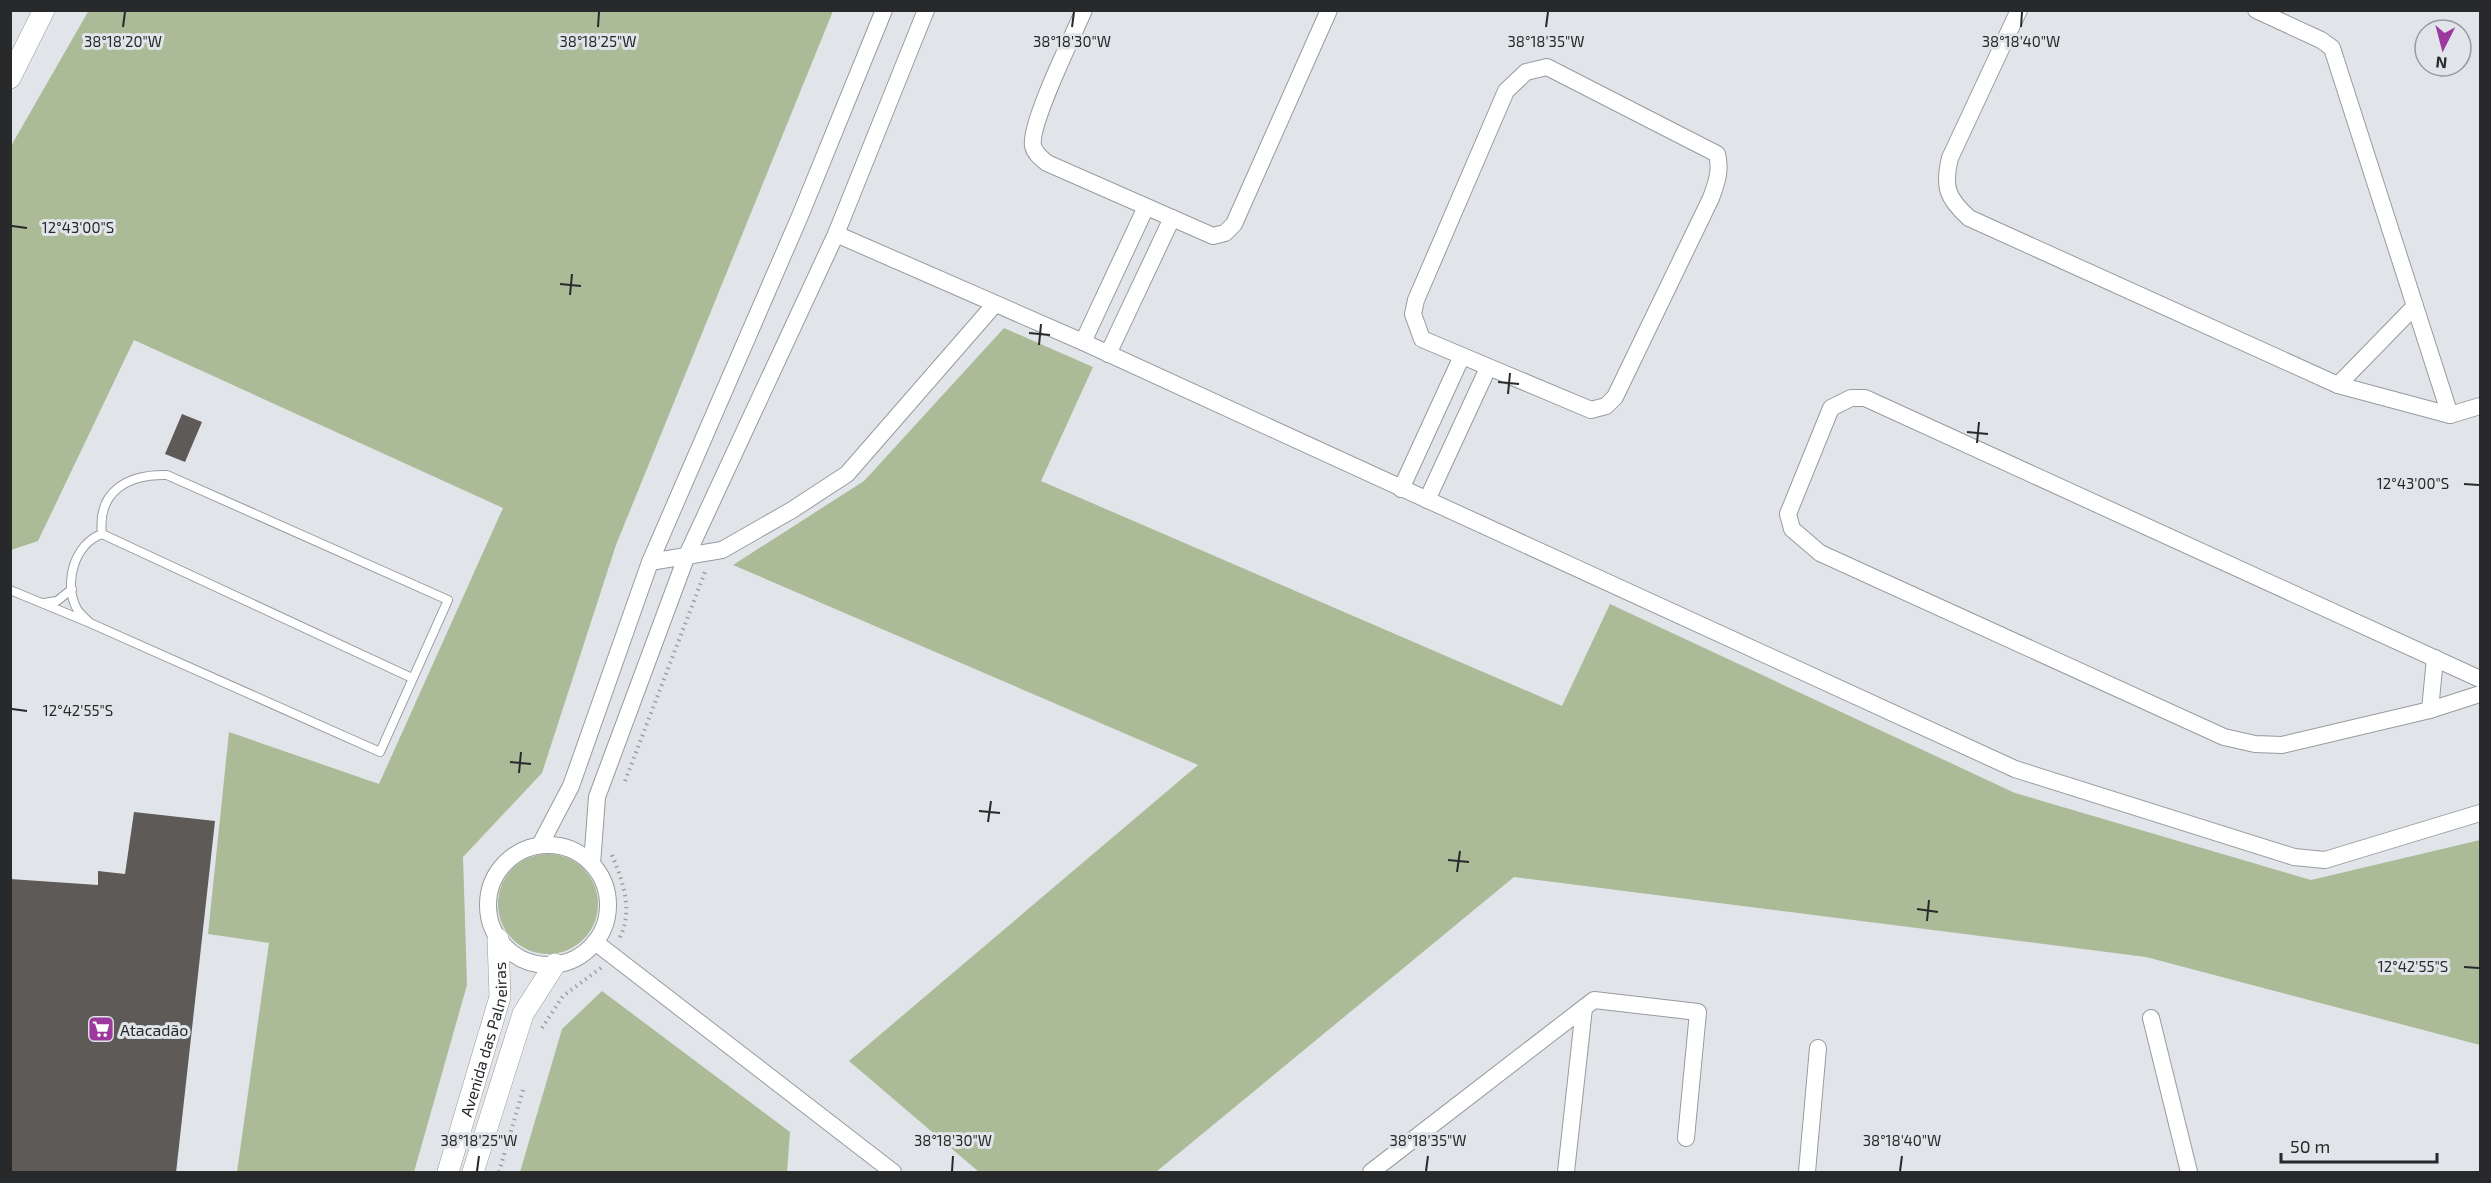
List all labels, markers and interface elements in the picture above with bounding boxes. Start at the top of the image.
north arrow [2413,18,2473,78]
text: 38°18'20"W [84,32,162,50]
text: 38°18'25"W [559,32,637,50]
text: 38°18'30"W [1033,32,1111,50]
text: 38°18'35"W [1508,32,1585,50]
text: 38°18'40"W [1982,32,2060,50]
text: N [2435,53,2448,73]
text: 12°43'00"S [42,218,114,236]
text: 12°43'00"S [2377,474,2449,492]
text: 12°42'55"S [43,701,113,719]
text: 12°42'55"S [2378,957,2448,975]
street label: Avenida das Palneiras [456,962,510,1119]
supermarket icon: Atacadão [86,1014,116,1044]
place label: Atacadão [120,1020,188,1039]
scale bar [2281,1126,2437,1164]
text: 38°18'25"W [440,1131,518,1149]
text: 38°18'30"W [914,1131,992,1149]
text: 38°18'35"W [1390,1131,1467,1149]
text: 38°18'40"W [1863,1131,1941,1149]
text: 50 m [2290,1135,2330,1157]

